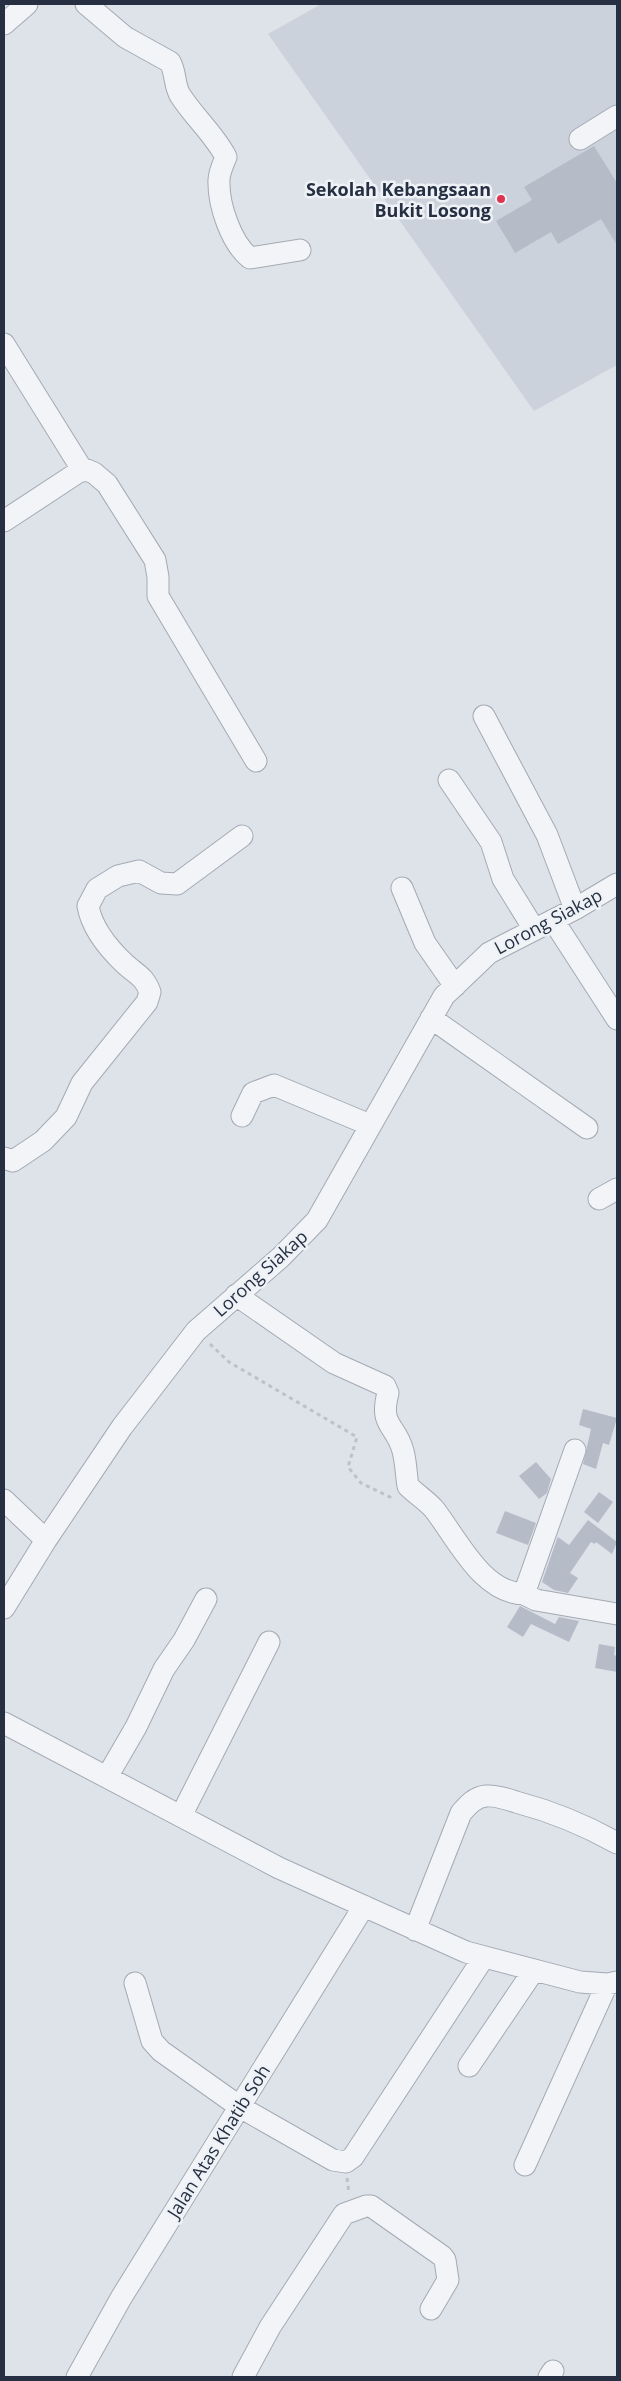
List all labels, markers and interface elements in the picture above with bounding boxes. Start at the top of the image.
place label: Sekolah Kebangsaan Bukit Losong [306,177,491,222]
marker: Sekolah Kebangsaan Bukit Losong [495,193,507,205]
street label: Lorong Siakap [490,883,606,959]
street label: Lorong Siakap [208,1224,312,1322]
street label: Jalan Atas Khatib Soh [160,2060,275,2224]

